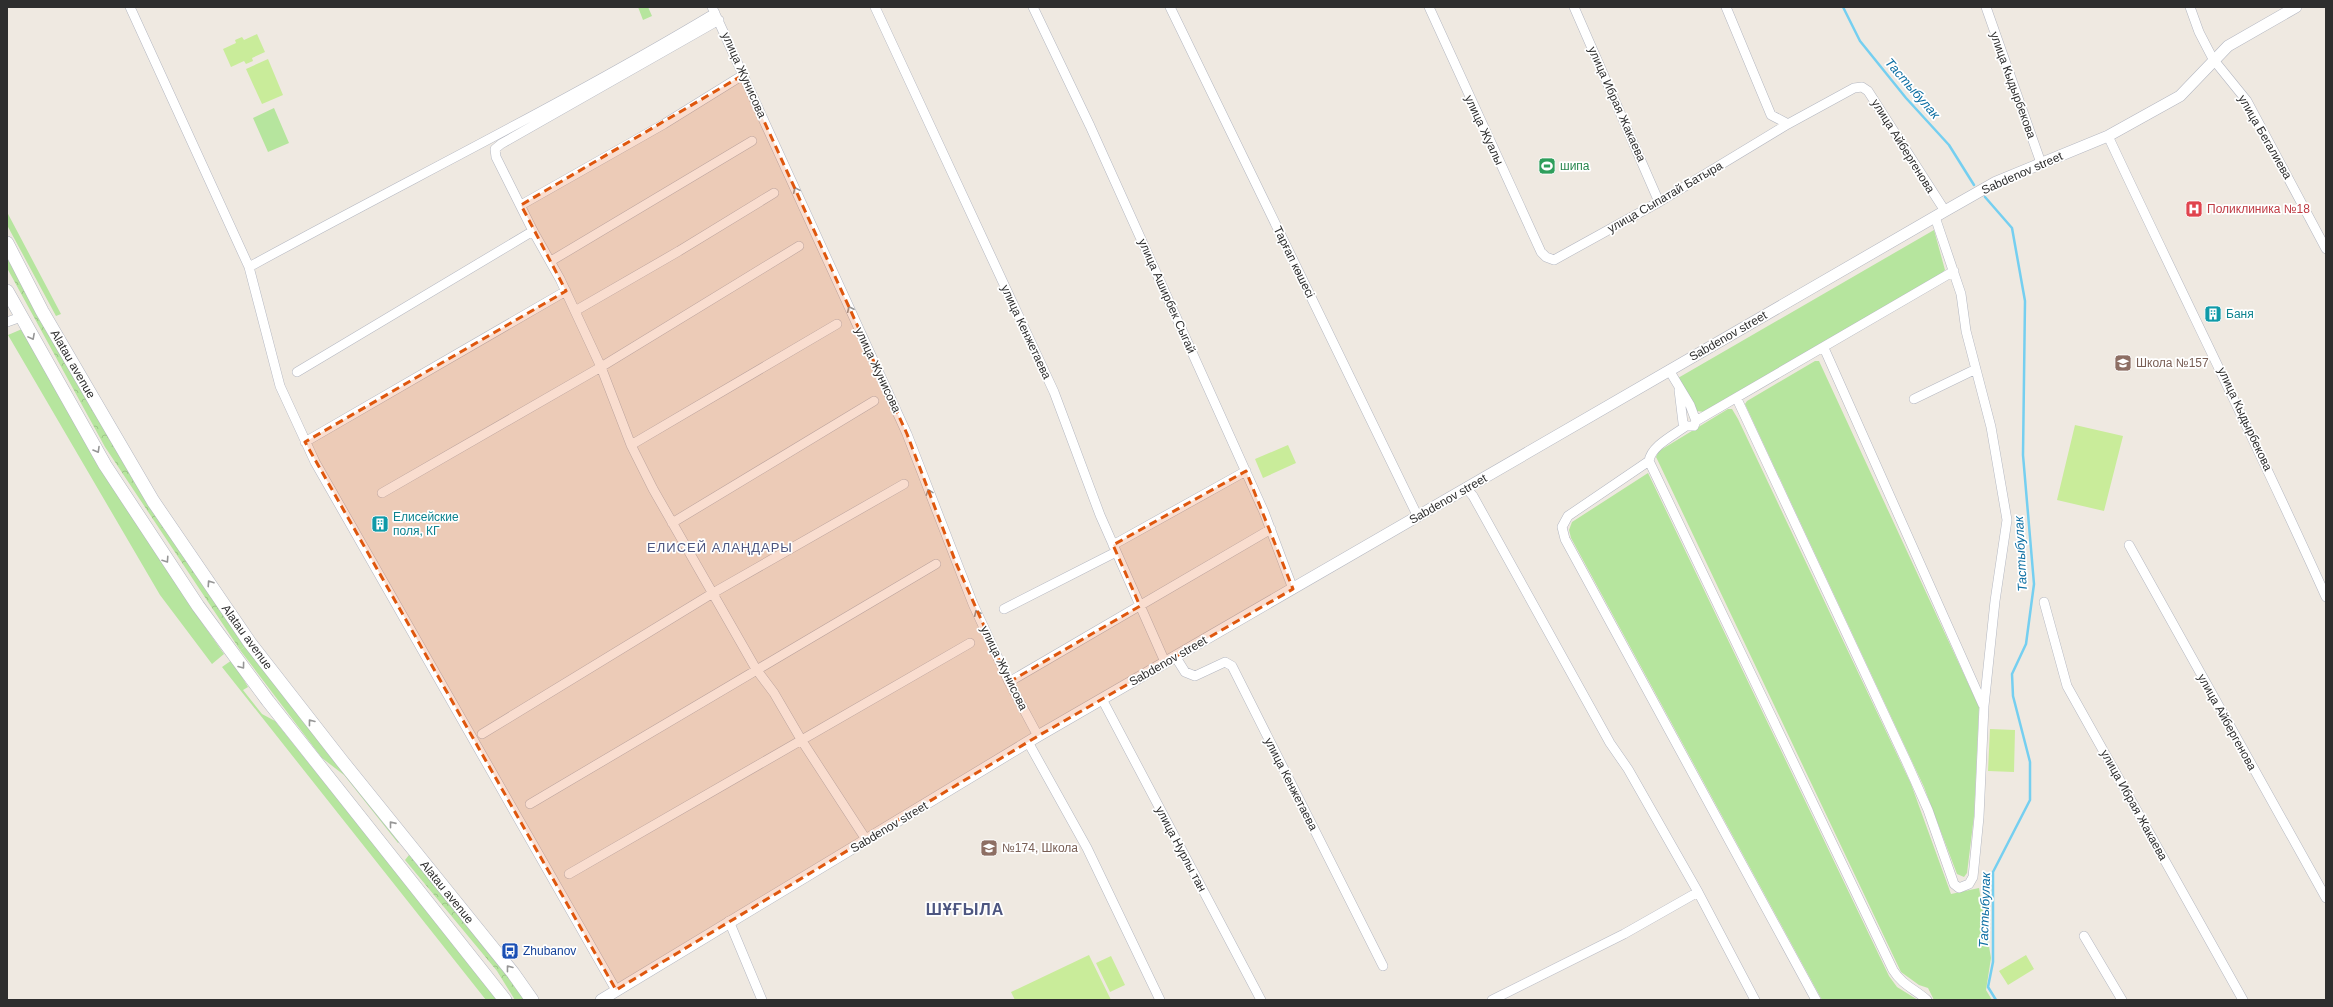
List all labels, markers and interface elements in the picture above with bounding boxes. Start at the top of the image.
street label: улица Жунисова [719,30,769,120]
street label: улица Кыдырбекова [1987,30,2039,141]
street label: улица Ибрая Жакаева [1585,44,1649,164]
water label: Тастыбулак [1882,55,1944,123]
street label: улица Бегалиева [2235,92,2295,182]
street label: улица Жуалы [1462,93,1506,167]
street label: улица Айбергенова [1868,96,1938,196]
street label: Sabdenov street [1979,149,2065,197]
sports icon: шипа [1537,156,1557,176]
street label: улица Сыпатай Батыра [1605,158,1725,236]
place label: шипа [1560,159,1590,173]
one-way arrow [793,187,801,195]
hospital icon: Поликлиника №18 [2184,199,2204,219]
place label: Поликлиника №18 [2207,202,2310,216]
street label: Тарғап көшесі [1271,224,1317,300]
street label: улица Аширбек Сыгай [1135,236,1199,356]
street label: улица Кенжетаева [998,283,1054,382]
building icon: Баня [2203,304,2223,324]
one-way arrow [847,305,855,313]
place label: Баня [2226,307,2254,321]
street label: Sabdenov street [1687,308,1770,364]
street label: улица Жунисова [852,325,904,415]
street label: Alatau avenue [48,327,98,401]
one-way arrow [27,333,35,340]
school or university icon: Школа №157 [2113,353,2133,373]
place label: Школа №157 [2136,356,2209,370]
street label: улица Кыдырбекова [2215,365,2275,473]
one-way arrow [92,446,99,453]
street label: Sabdenov street [1407,471,1490,527]
one-way arrow [926,489,934,496]
place label: Елисейские поля, КГ [393,510,459,538]
building icon: Елисейские поля, КГ [370,514,390,534]
water label: Тастыбулак [2011,515,2030,592]
district label: ЕЛИСЕЙ АЛАҢДАРЫ [647,540,793,555]
one-way arrow [161,556,169,563]
one-way arrow [208,581,215,588]
street label: Alatau avenue [219,602,275,672]
one-way arrow [974,610,982,617]
street label: улица Жунисова [977,623,1031,713]
street label: Sabdenov street [1127,633,1210,689]
one-way arrow [237,661,244,668]
street label: улица Айбергенова [2195,671,2259,773]
one-way arrow [309,719,316,726]
street label: улица Кенжетаева [1261,735,1321,833]
street label: улица Ибрая Жакаева [2098,747,2170,863]
street label: Sabdenov street [848,798,931,856]
street label: улица Нурлы тан [1153,804,1209,894]
one-way arrow [390,821,397,828]
school or university icon: №174, Школа [979,838,999,858]
place label: №174, Школа [1002,841,1078,855]
street label: Alatau avenue [417,858,477,926]
water label: Тастыбулак [1976,871,1993,948]
district label: ШҰҒЫЛА [926,901,1004,918]
bus stop icon: Zhubanov [500,941,520,961]
place label: Zhubanov [523,944,576,958]
one-way arrow [507,966,514,973]

